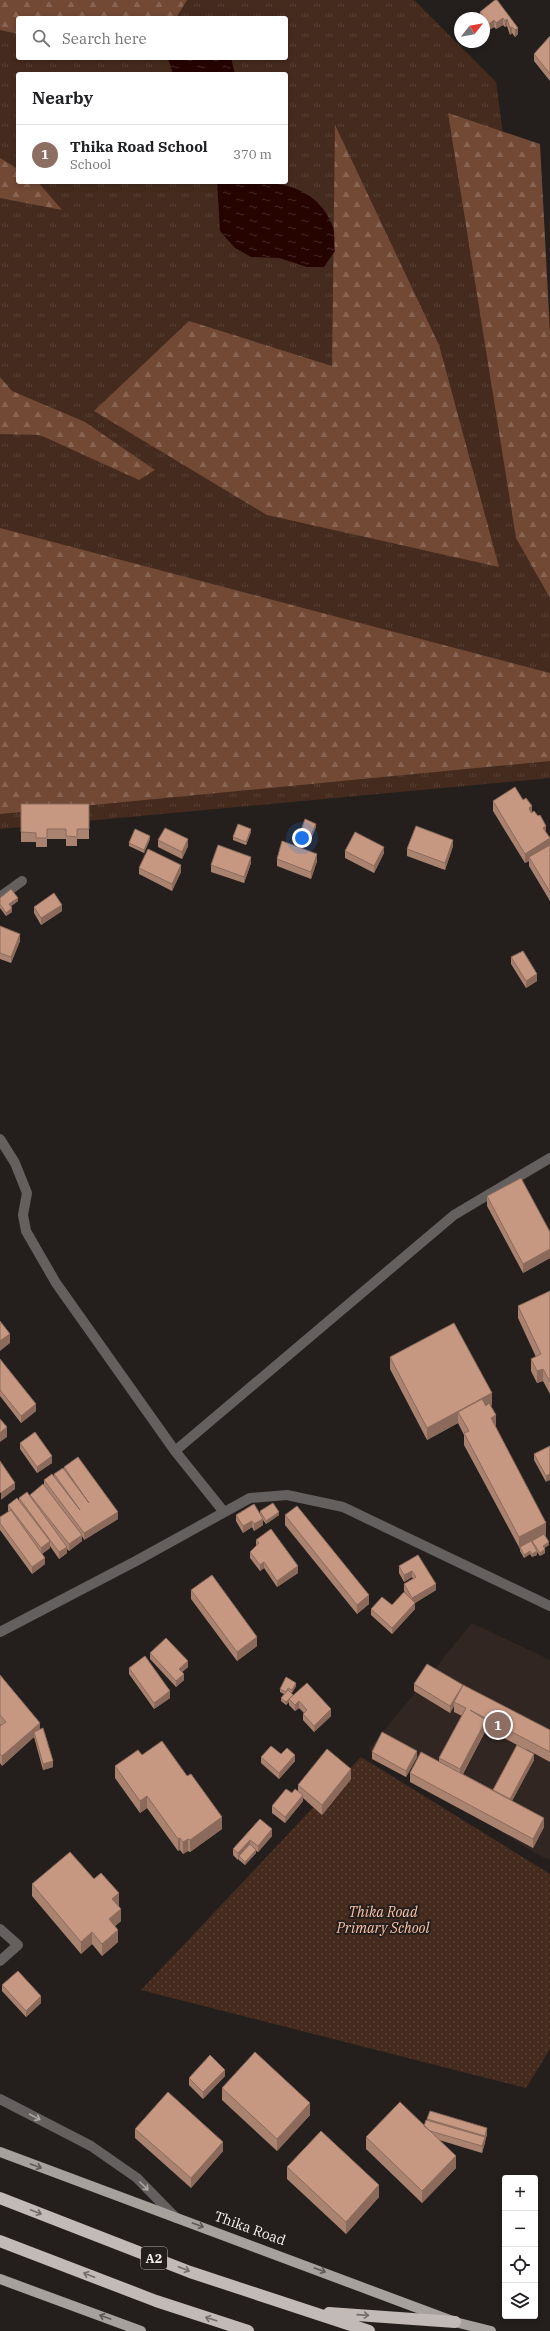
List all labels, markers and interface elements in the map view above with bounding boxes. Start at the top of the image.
north arrow [454,12,490,48]
search box [16,16,288,60]
icon: search [30,27,52,49]
text: Search here [62,29,147,48]
text: Nearby [32,87,93,109]
text: Thika Road School [70,137,208,156]
text: 1 [41,146,49,163]
text: 370 m [233,146,272,163]
text: School [70,156,111,173]
your location [292,828,312,848]
pin: 1 [485,1710,511,1740]
park label: Thika Road Primary School [336,1903,431,1937]
one-way arrow [28,2114,40,2121]
one-way arrow [30,2162,42,2170]
map controls [502,2175,538,2319]
button: + [502,2175,538,2211]
one-way arrow [139,2181,149,2190]
street label: Thika Road [212,2207,289,2249]
one-way arrow [30,2209,42,2216]
button: − [502,2211,538,2247]
one-way arrow [191,2222,203,2230]
road number: A2 [141,2247,167,2269]
button: locate [502,2247,538,2283]
one-way arrow [177,2266,189,2274]
one-way arrow [314,2266,326,2274]
one-way arrow [83,2271,95,2279]
button: layers [502,2283,538,2319]
one-way arrow [356,2312,369,2319]
one-way arrow [99,2313,111,2321]
one-way arrow [205,2315,218,2322]

